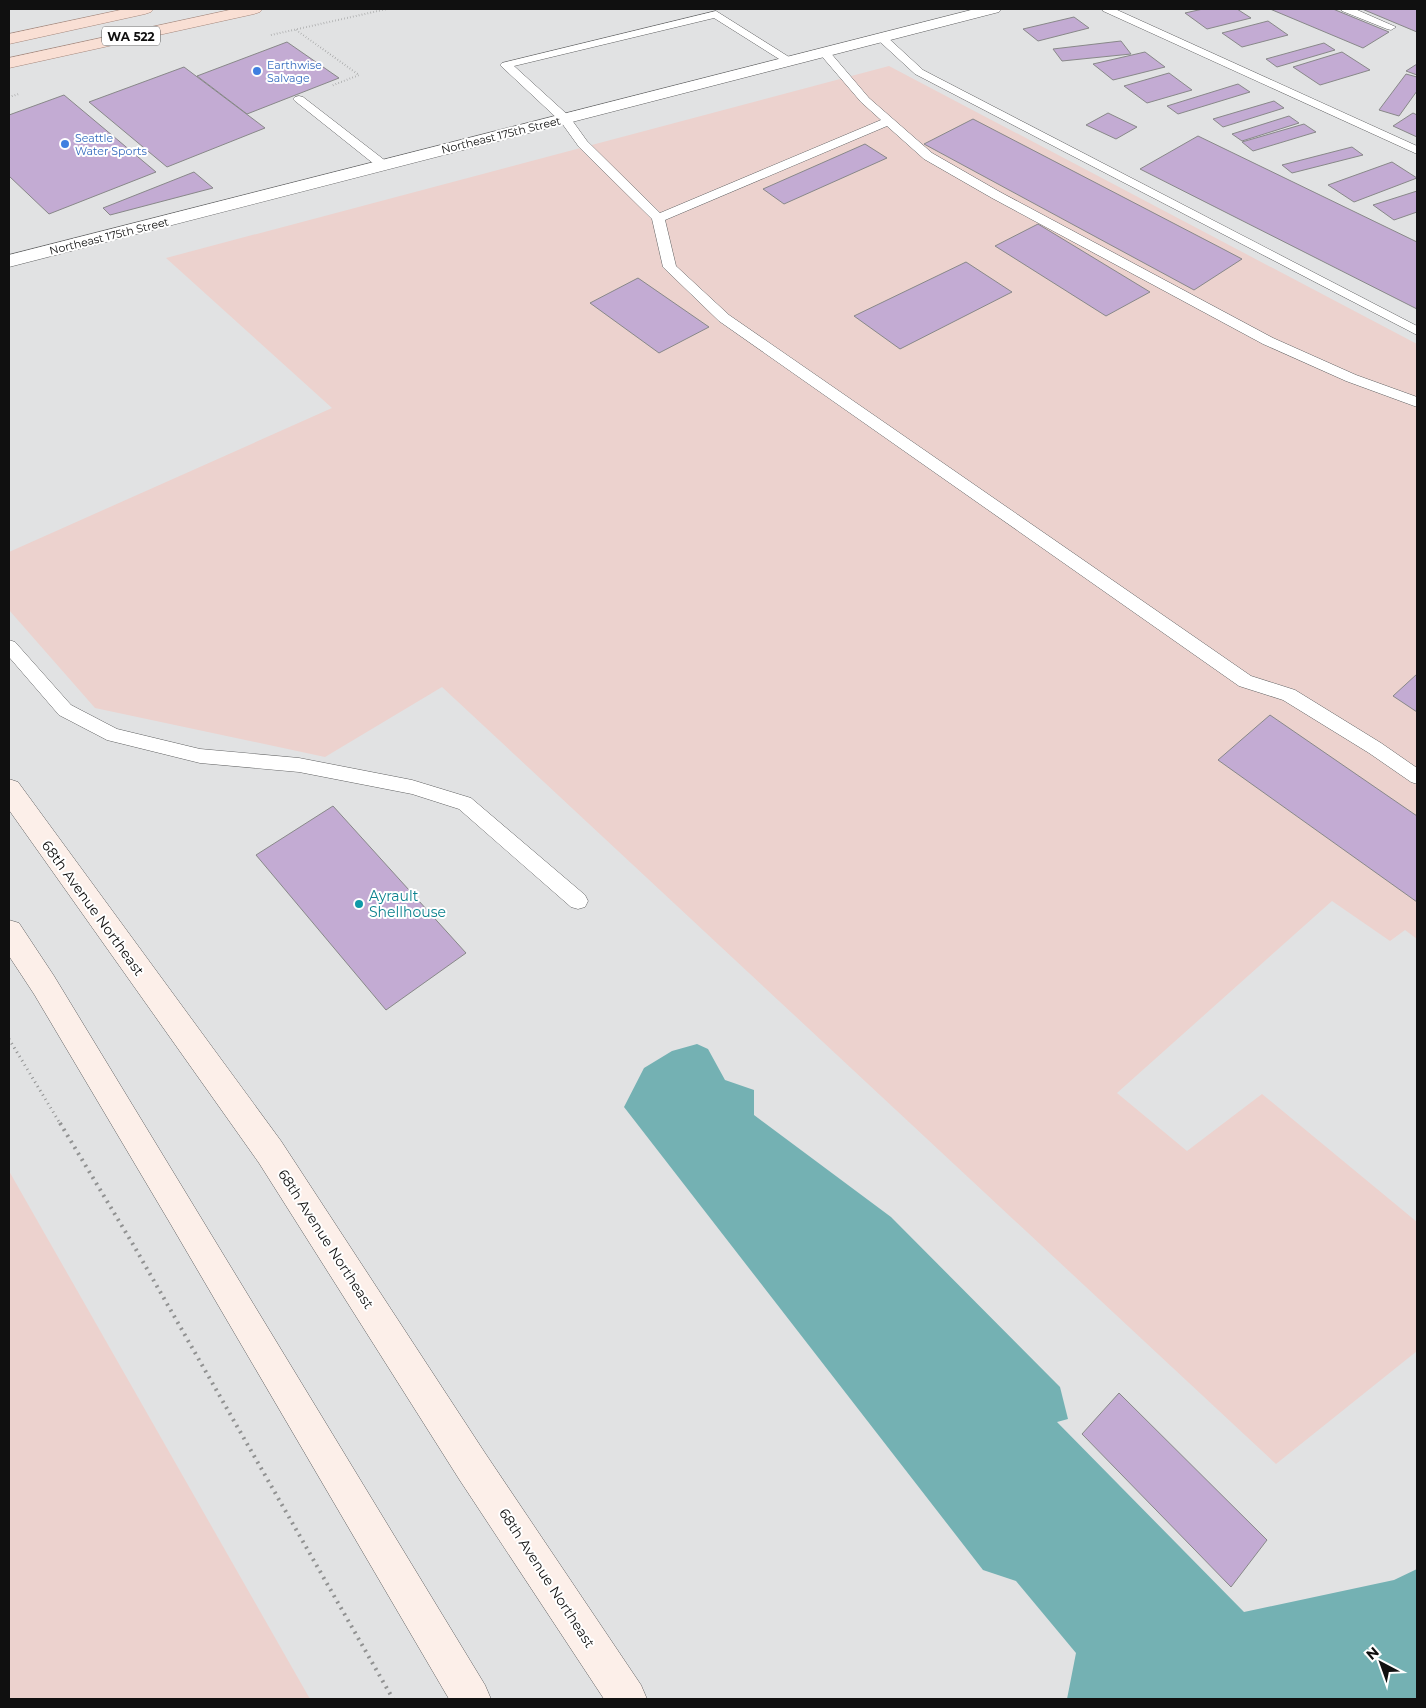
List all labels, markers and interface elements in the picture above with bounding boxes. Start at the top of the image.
road number: WA 522 [102,27,160,46]
place label: Earthwise Salvage [267,58,322,85]
marker: Earthwise Salvage [251,65,263,77]
street label: Northeast 175th Street [440,113,563,157]
place label: Seattle Water Sports [75,131,147,158]
marker: Seattle Water Sports [59,138,71,150]
street label: Northeast 175th Street [48,214,171,258]
street label: 68th Avenue Northeast [38,837,148,979]
place label: Ayrault Shellhouse [369,887,446,921]
marker: Ayrault Shellhouse [353,898,365,910]
street label: 68th Avenue Northeast [274,1166,378,1312]
street label: 68th Avenue Northeast [495,1505,599,1651]
north arrow [1356,1638,1406,1688]
text: N [1362,1643,1383,1664]

